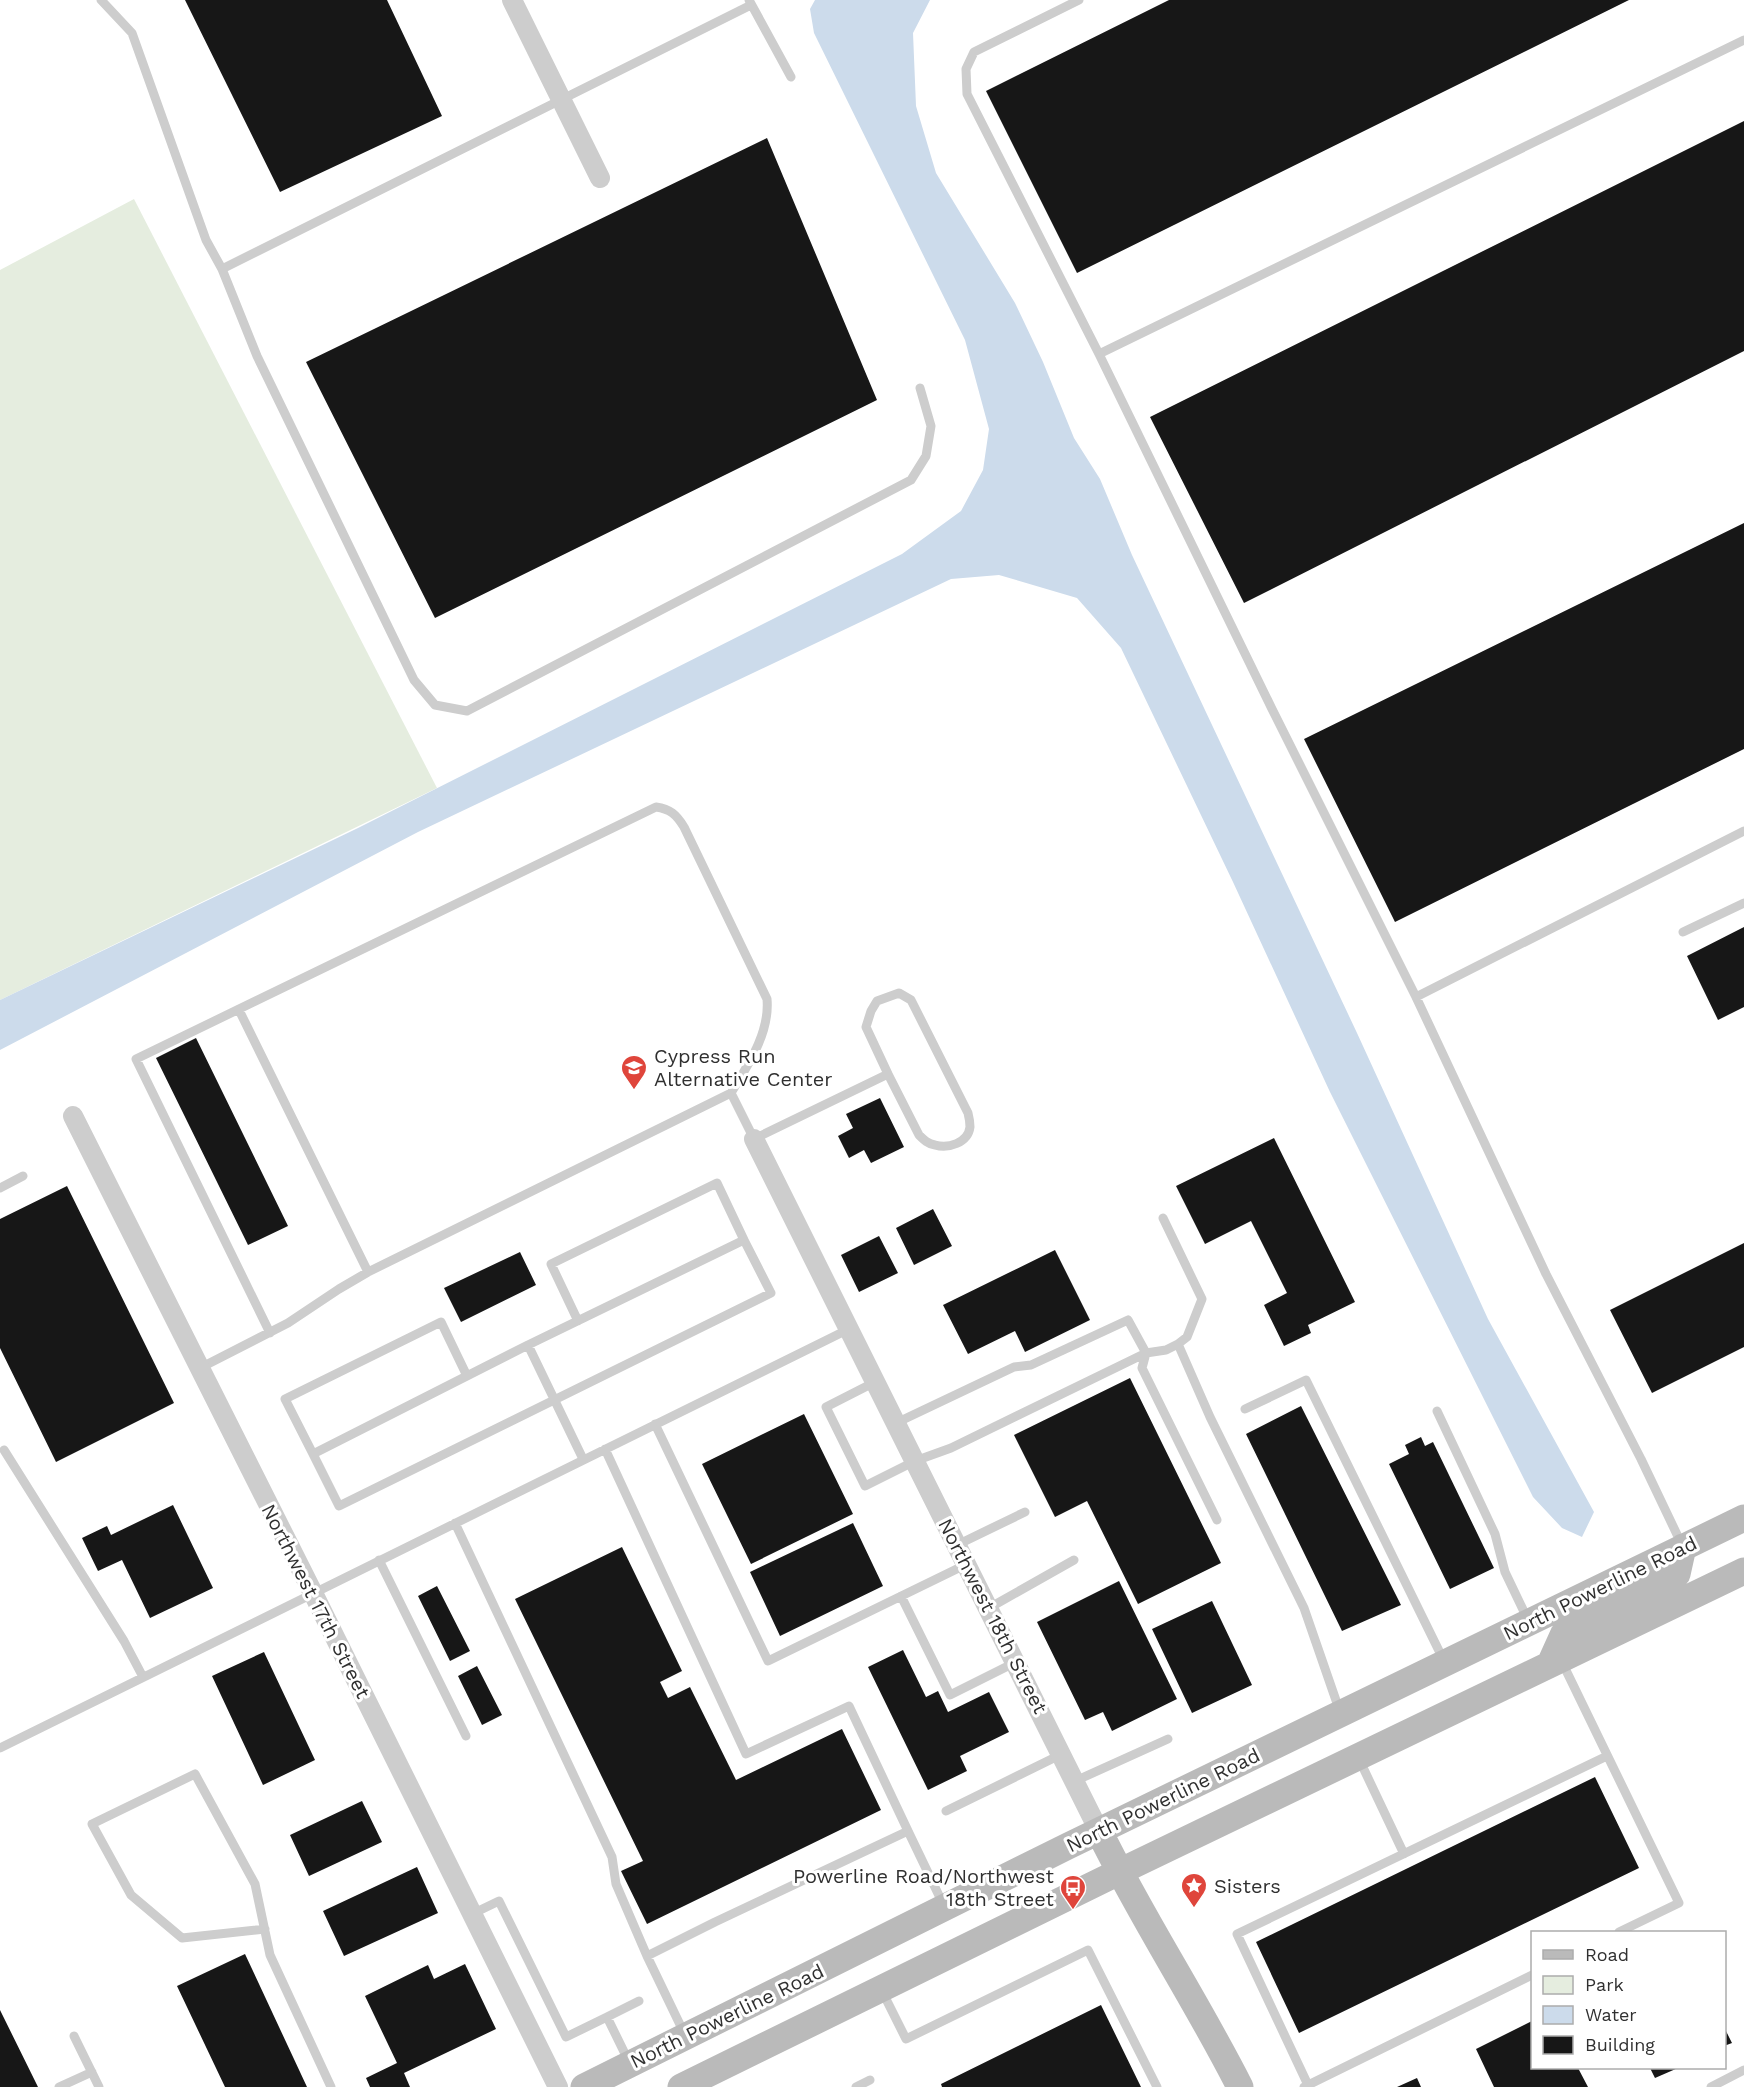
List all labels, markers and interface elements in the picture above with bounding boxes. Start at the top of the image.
place label: Cypress Run Alternative Center [654,1044,832,1091]
school or university icon: Cypress Run Alternative Center [619,1053,649,1091]
street label: Northwest 17th Street [257,1500,376,1703]
street label: Northwest 18th Street [933,1514,1053,1718]
street label: North Powerline Road [1499,1531,1701,1645]
street label: North Powerline Road [1062,1743,1264,1857]
place label: Powerline Road/Northwest 18th Street [793,1864,1055,1911]
place icon: Sisters [1179,1871,1209,1909]
bus stop icon: Powerline Road/Northwest 18th Street [1058,1873,1088,1911]
place label: Sisters [1214,1874,1281,1898]
legend [1531,1931,1726,2069]
text: Road [1585,1944,1629,1965]
street label: North Powerline Road [626,1959,828,2073]
text: Park [1585,1974,1624,1995]
text: Water [1585,2004,1637,2025]
text: Building [1585,2034,1655,2055]

